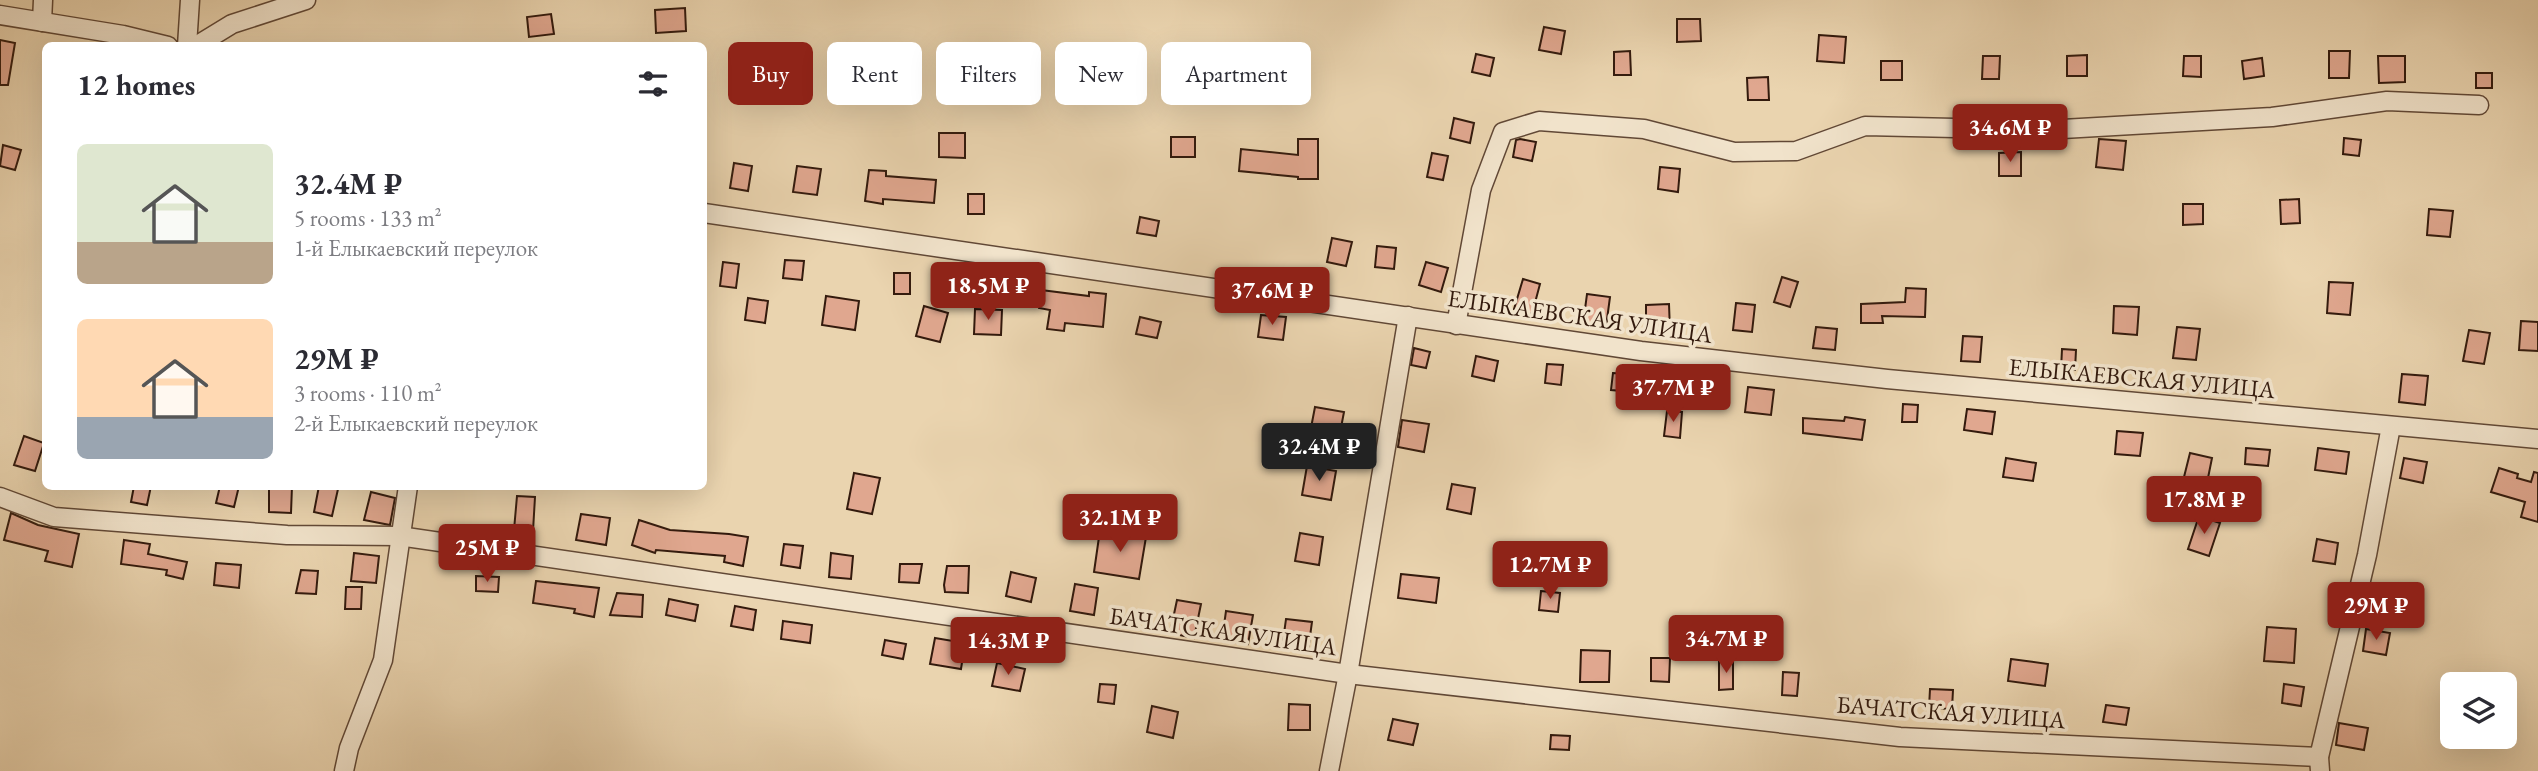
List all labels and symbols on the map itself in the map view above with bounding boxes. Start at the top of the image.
pin: 34.6M ₽ [1945,104,2075,164]
pin: 18.5M ₽ [923,262,1053,322]
pin: 37.6M ₽ [1207,268,1337,327]
street label: ЕЛЫКАЕВСКАЯ УЛИЦА [1445,282,1715,350]
street label: ЕЛЫКАЕВСКАЯ УЛИЦА [2008,351,2277,405]
pin: 37.7M ₽ [1608,364,1738,424]
pin: 32.4M ₽ [1254,424,1384,483]
pin: 17.8M ₽ [2139,476,2269,536]
pin: 32.1M ₽ [1055,494,1185,554]
pin: 25M ₽ [438,524,536,584]
pin: 12.7M ₽ [1485,542,1615,601]
pin: 29M ₽ [2327,582,2425,642]
street label: БАЧАТСКАЯ УЛИЦА [1107,600,1339,662]
pin: 34.7M ₽ [1661,616,1791,675]
pin: 14.3M ₽ [943,618,1073,677]
street label: БАЧАТСКАЯ УЛИЦА [1835,689,2067,735]

